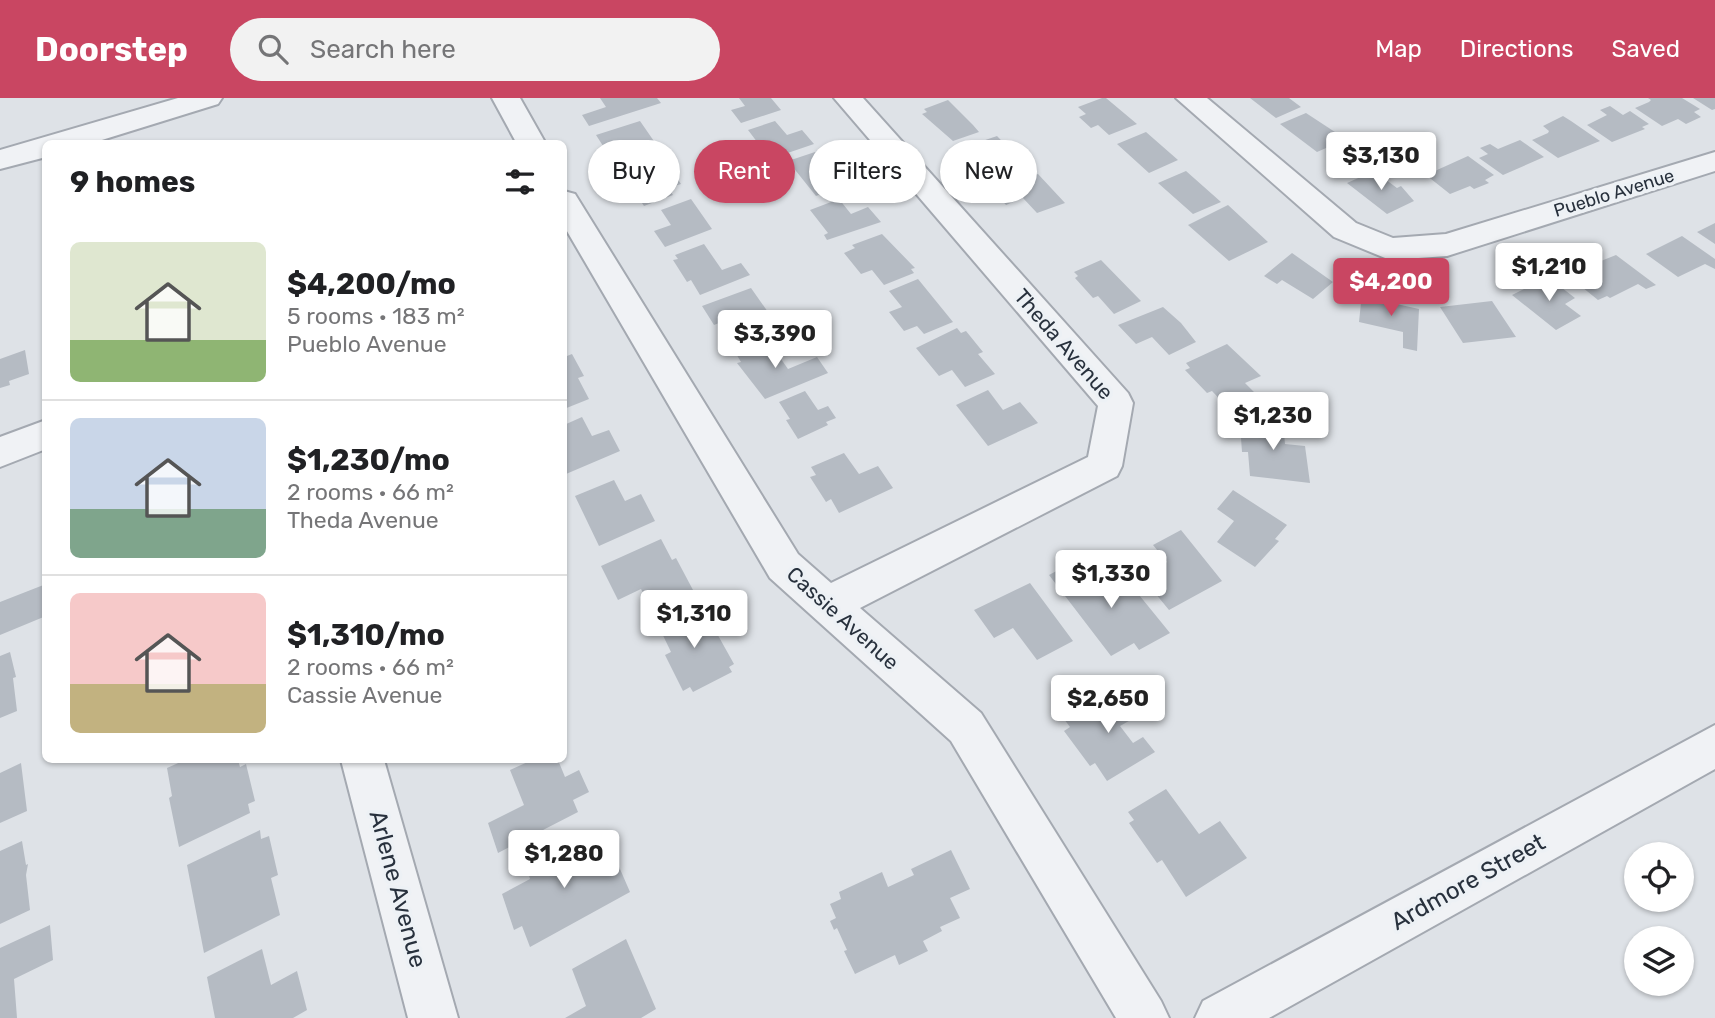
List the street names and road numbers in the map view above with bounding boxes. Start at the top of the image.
street label: Pueblo Avenue [1551,164,1677,222]
street label: Theda Avenue [1009,284,1119,404]
street label: Cassie Avenue [782,561,904,675]
street label: Arlene Avenue [364,807,432,971]
street label: Ardmore Street [1386,828,1550,936]

